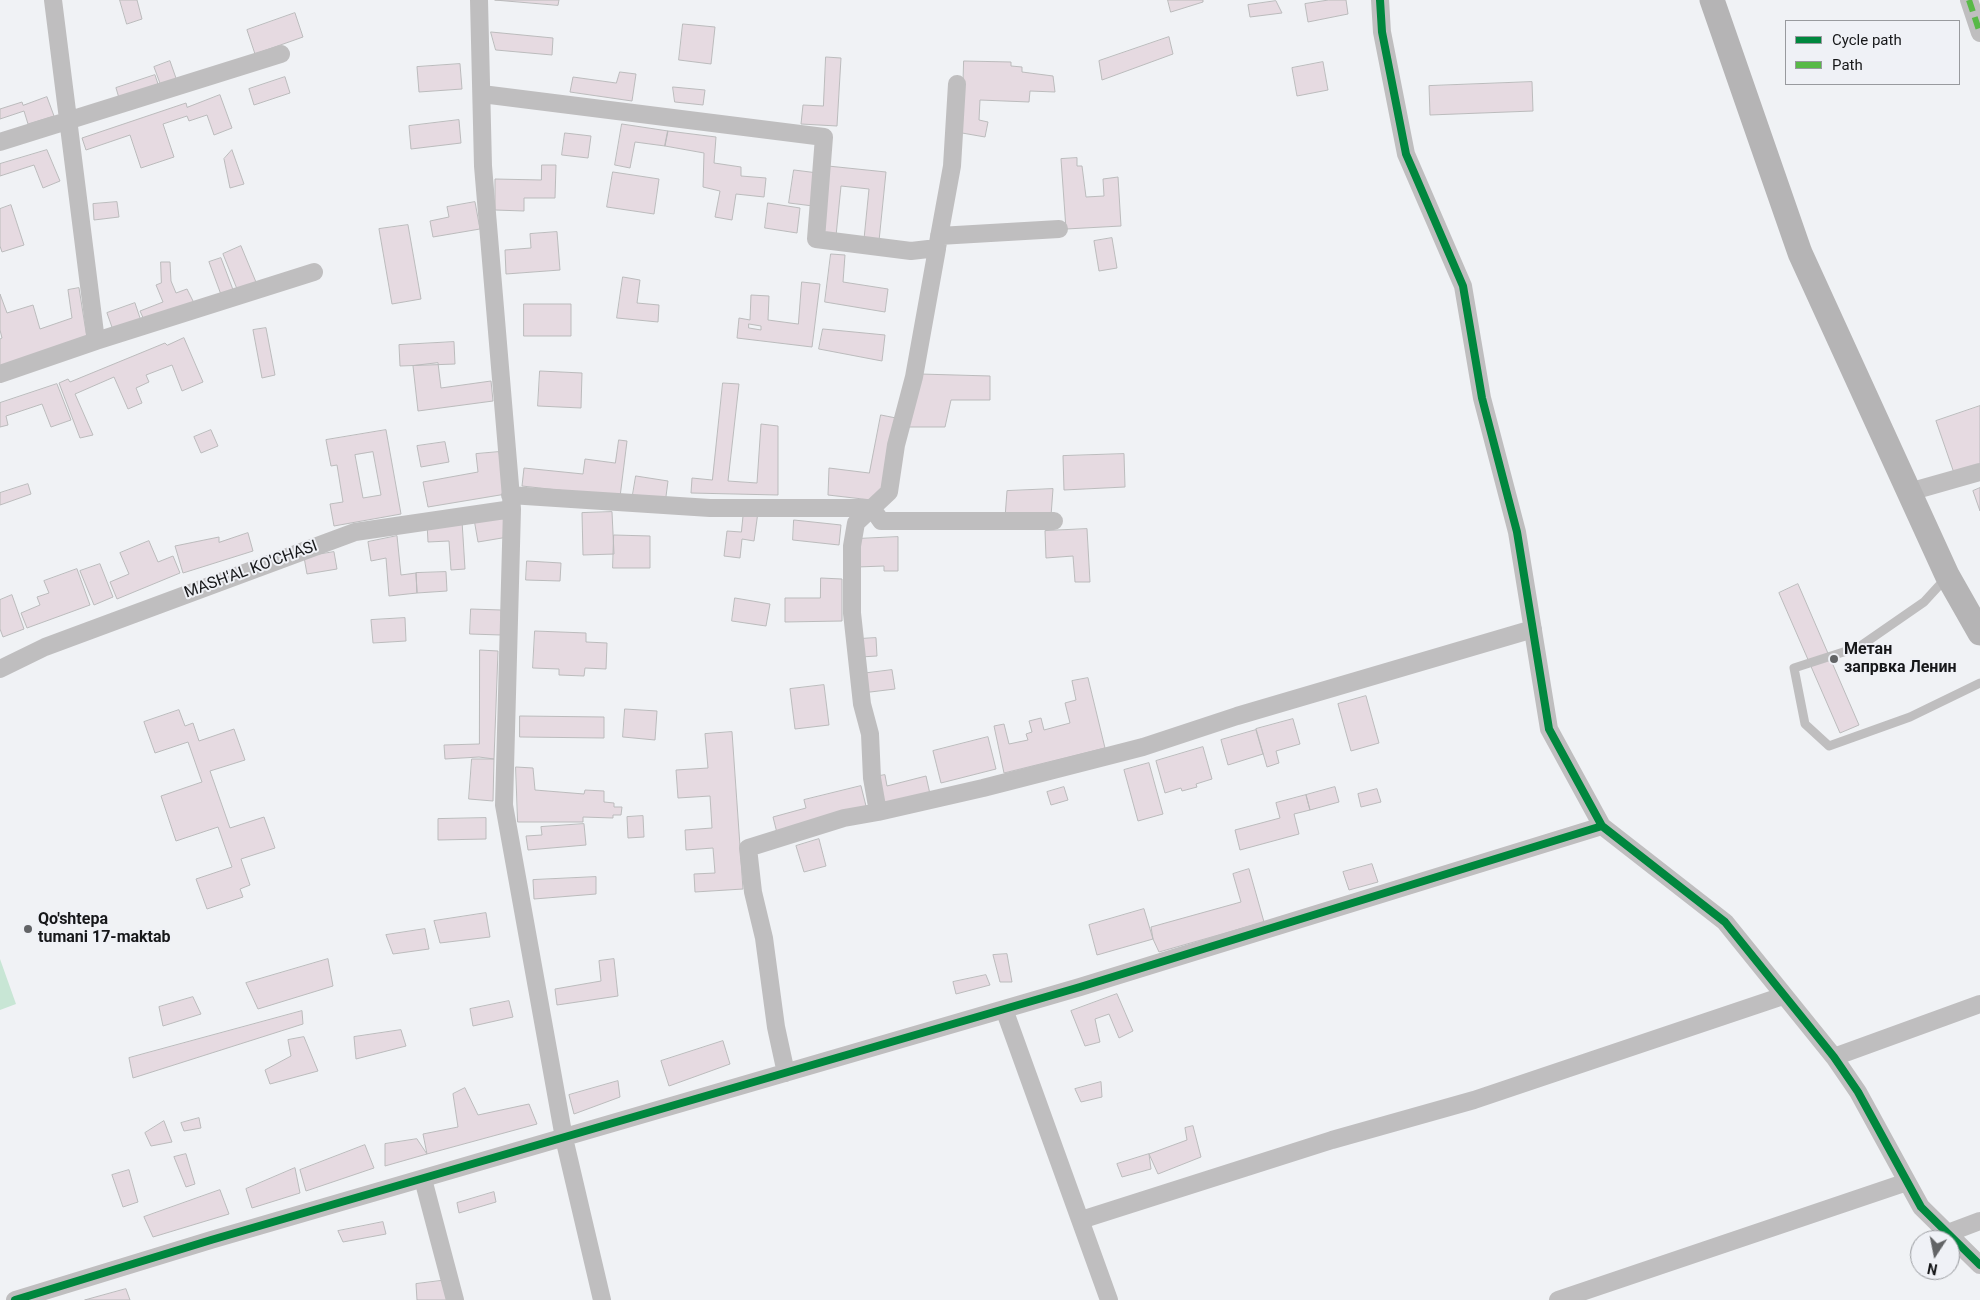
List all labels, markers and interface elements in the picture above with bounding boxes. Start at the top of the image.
legend [1785,20,1960,85]
text: Cycle path [1832,31,1902,49]
text: Path [1832,56,1863,74]
street label: MASH'AL KO'CHASI [182,537,320,603]
place label: Метан запрвка Ленин [1844,640,1957,678]
marker: Метан запрвка Ленин [1828,653,1840,665]
place label: Qo'shtepa tumani 17-maktab [38,910,171,948]
marker: Qo'shtepa tumani 17-maktab [22,923,34,935]
north arrow [1910,1230,1960,1280]
text: N [1926,1260,1939,1278]

